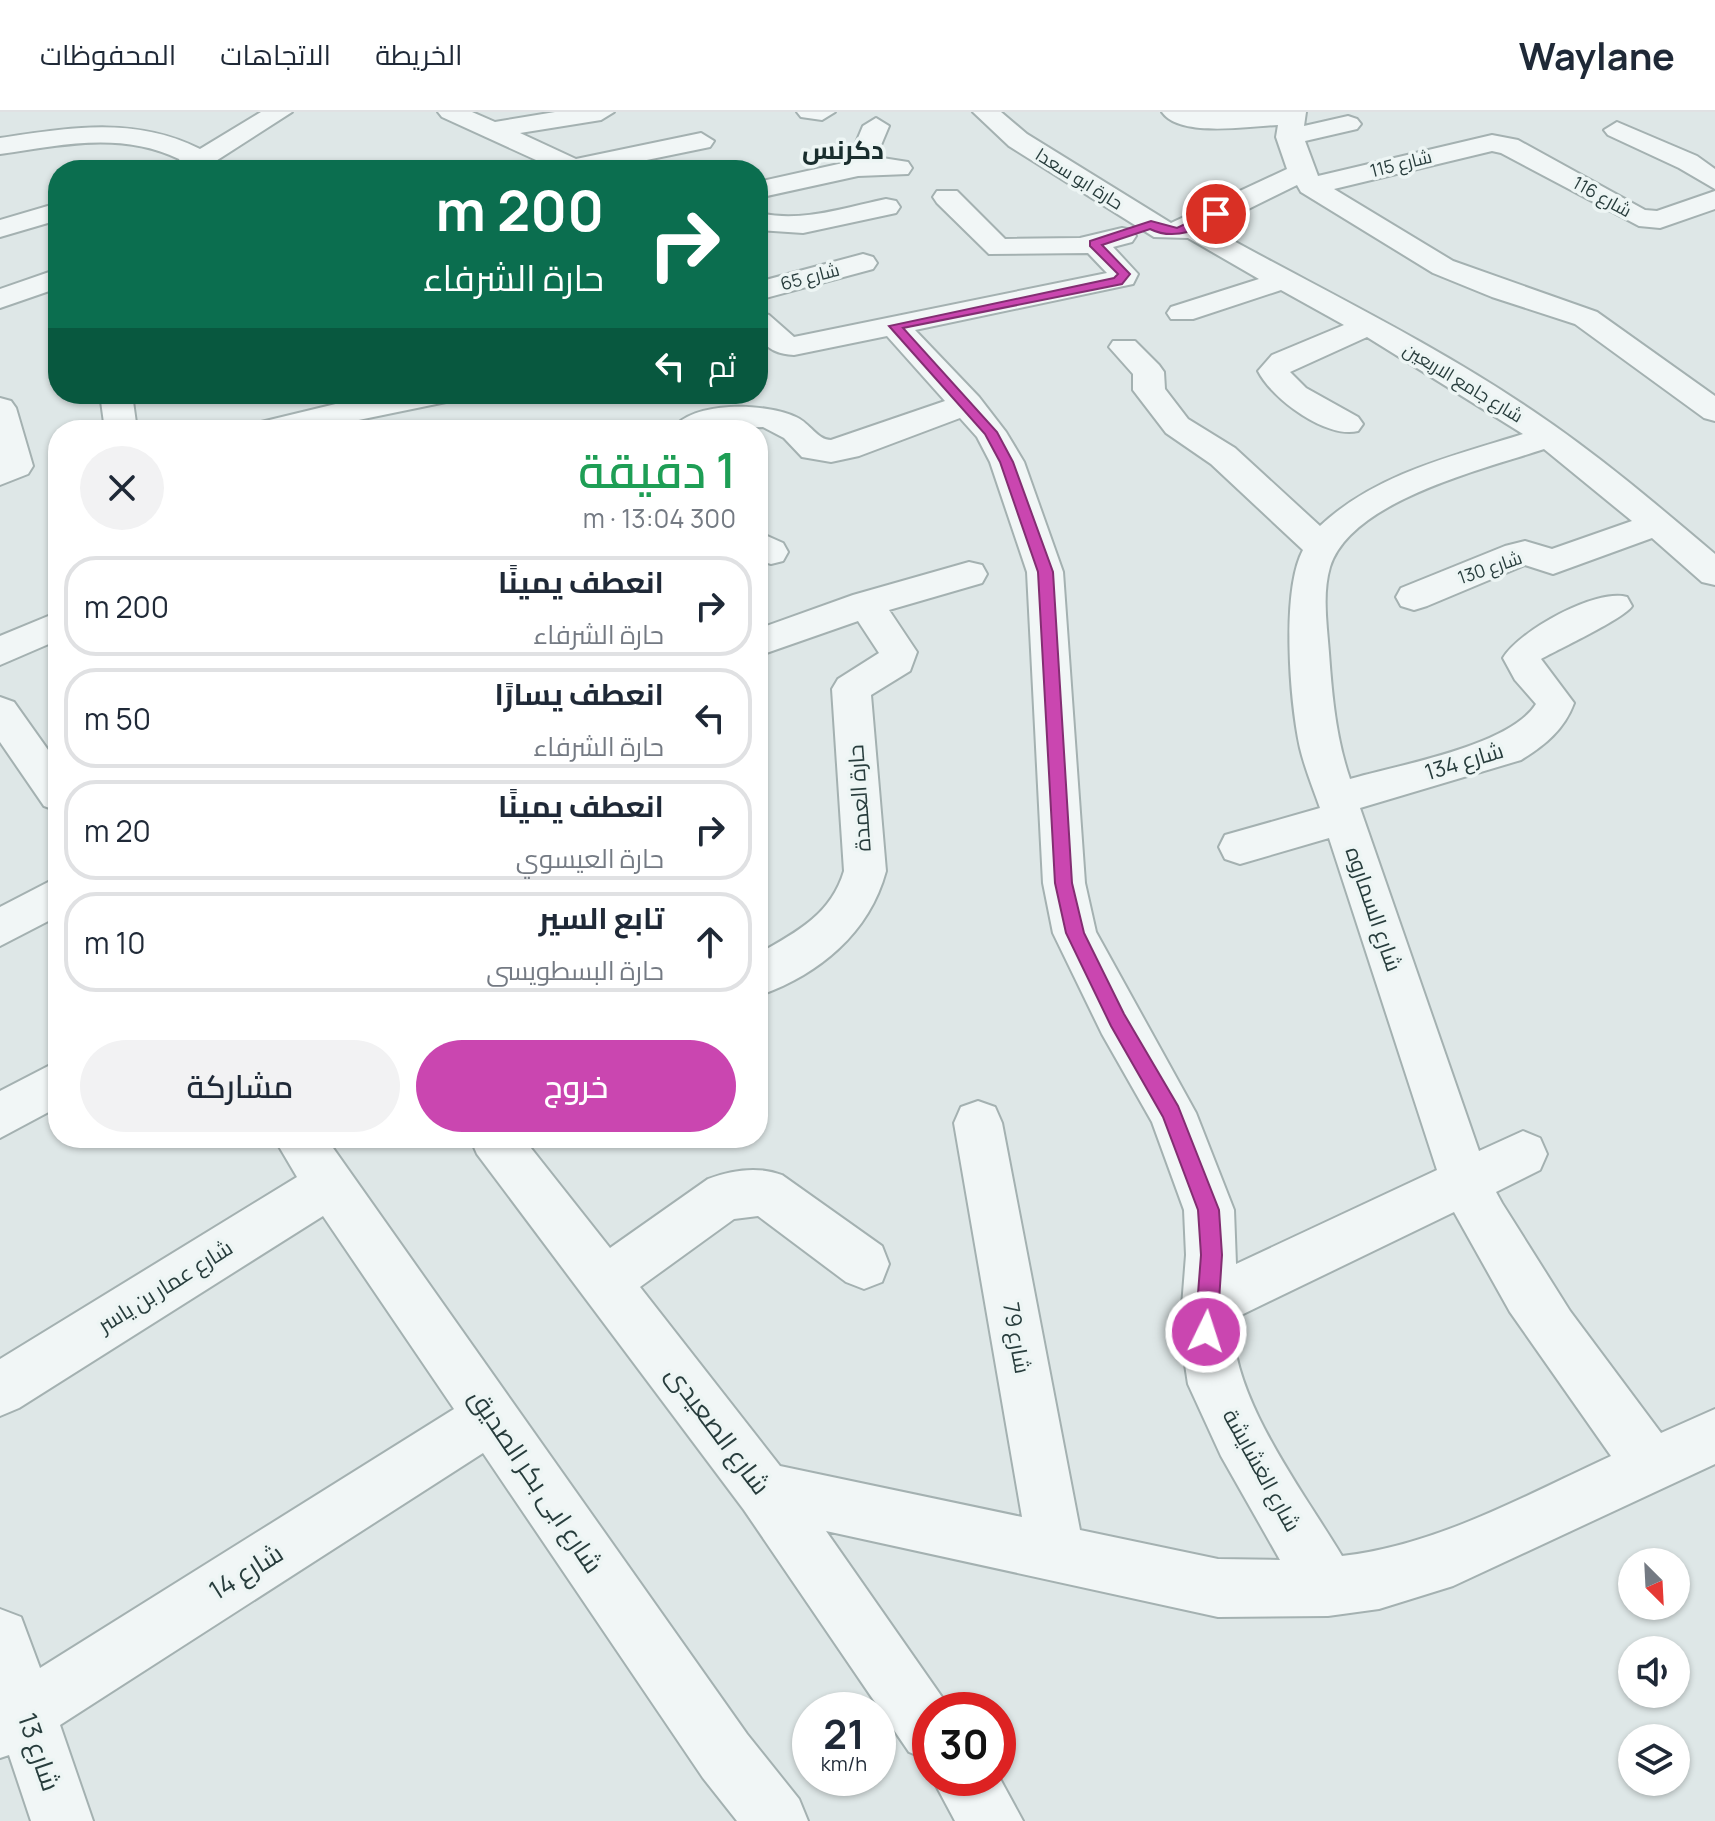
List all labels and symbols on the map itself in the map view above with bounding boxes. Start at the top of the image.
district label: دكرنس [802,131,884,167]
street label: حارة ابو سعدا [1031,142,1128,214]
street label: شارع 115 [1367,144,1434,183]
street label: شارع 116 [1568,170,1636,223]
pin [1182,180,1250,248]
street label: شارع 65 [778,257,842,296]
street label: شارع جامع الاربعين [1399,337,1528,428]
street label: شارع 130 [1454,545,1525,590]
street label: شارع 134 [1421,735,1507,787]
street label: حارة العمدة [840,743,878,853]
street label: شارع السماروه [1339,843,1409,975]
street label: شارع عمار بن ياسر [90,1232,238,1341]
position arrow [1164,1290,1248,1374]
street label: شارع 79 [996,1300,1038,1376]
street label: شارع الصعيدى [658,1357,779,1501]
street label: شارع ابى بكر الصديق [462,1381,612,1580]
street label: شارع الغشايشة [1216,1403,1308,1537]
street label: شارع 14 [202,1534,289,1608]
north arrow [1618,1548,1690,1620]
speed limit sign: 30 [912,1692,1016,1796]
street label: شارع 13 [10,1708,70,1795]

